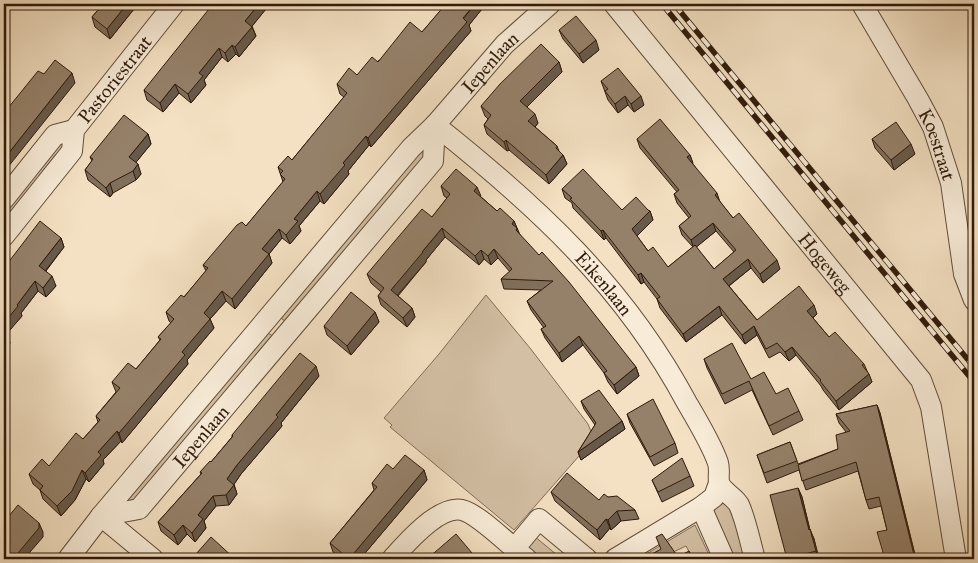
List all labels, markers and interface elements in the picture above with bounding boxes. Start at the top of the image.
street label: Iepenlaan [456,26,523,98]
street label: Pastoriestraat [73,30,156,128]
street label: Koestraat [914,105,961,183]
street label: Hogeweg [794,228,857,299]
street label: Eikenlaan [570,246,638,320]
street label: Iepenlaan [168,400,233,472]

